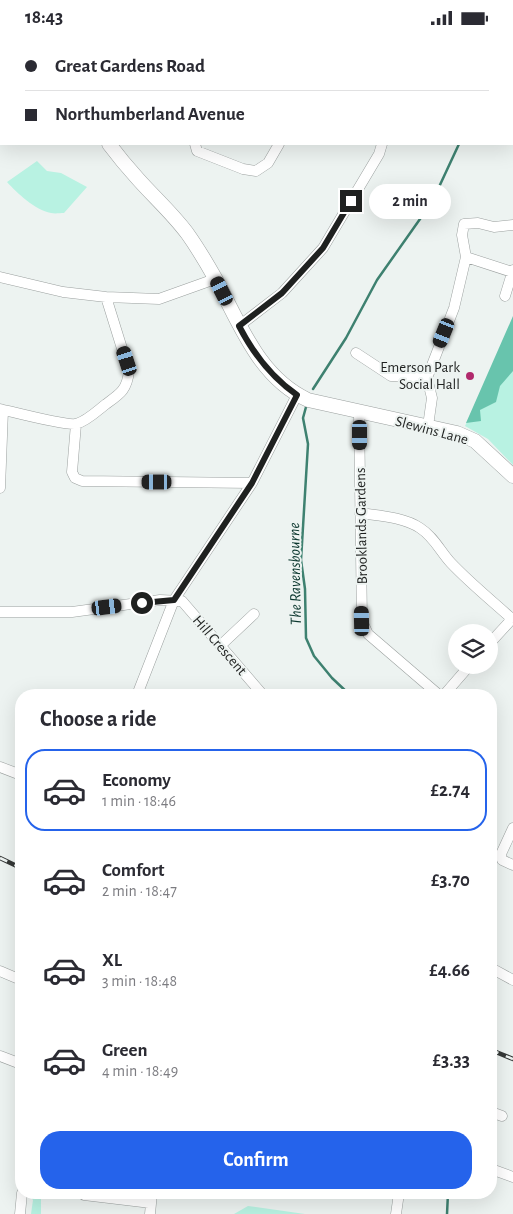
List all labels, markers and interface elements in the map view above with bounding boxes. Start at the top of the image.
text: 18:43 [25,8,63,27]
text: Great Gardens Road [55,57,205,76]
text: Northumberland Avenue [55,105,245,124]
callout: 2 min [368,183,451,219]
route end [340,190,362,212]
text: 2 min [392,193,428,209]
car [208,274,235,308]
car [431,316,456,350]
car [115,344,138,378]
place label: Emerson Park Social Hall [380,360,460,392]
marker: Emerson Park Social Hall [464,370,476,382]
street label: Slewins Lane [394,414,470,447]
car [352,420,367,450]
street label: Brooklands Gardens [353,467,370,584]
car [142,475,172,490]
water label: The Ravensbourne [286,522,304,625]
route start [131,592,153,614]
car [91,598,122,616]
car [354,606,369,636]
street label: Hill Crescent [190,613,250,678]
map controls [448,624,498,674]
button: layers [448,624,498,674]
text: Choose a ride [40,708,156,730]
icon: car [42,768,87,813]
text: Economy [102,771,171,790]
text: £2.74 [430,781,470,800]
text: 1 min · 18:46 [102,793,176,809]
icon: car [42,858,87,903]
text: Comfort [102,861,164,880]
text: £3.70 [431,871,470,890]
text: 2 min · 18:47 [102,883,177,899]
icon: car [42,948,87,993]
text: XL [102,951,122,970]
text: £4.66 [429,961,470,980]
text: 3 min · 18:48 [102,973,177,989]
icon: car [42,1038,87,1083]
text: Green [102,1041,148,1060]
text: £3.33 [433,1051,470,1070]
text: 4 min · 18:49 [102,1063,178,1079]
button: Confirm [40,1131,472,1189]

